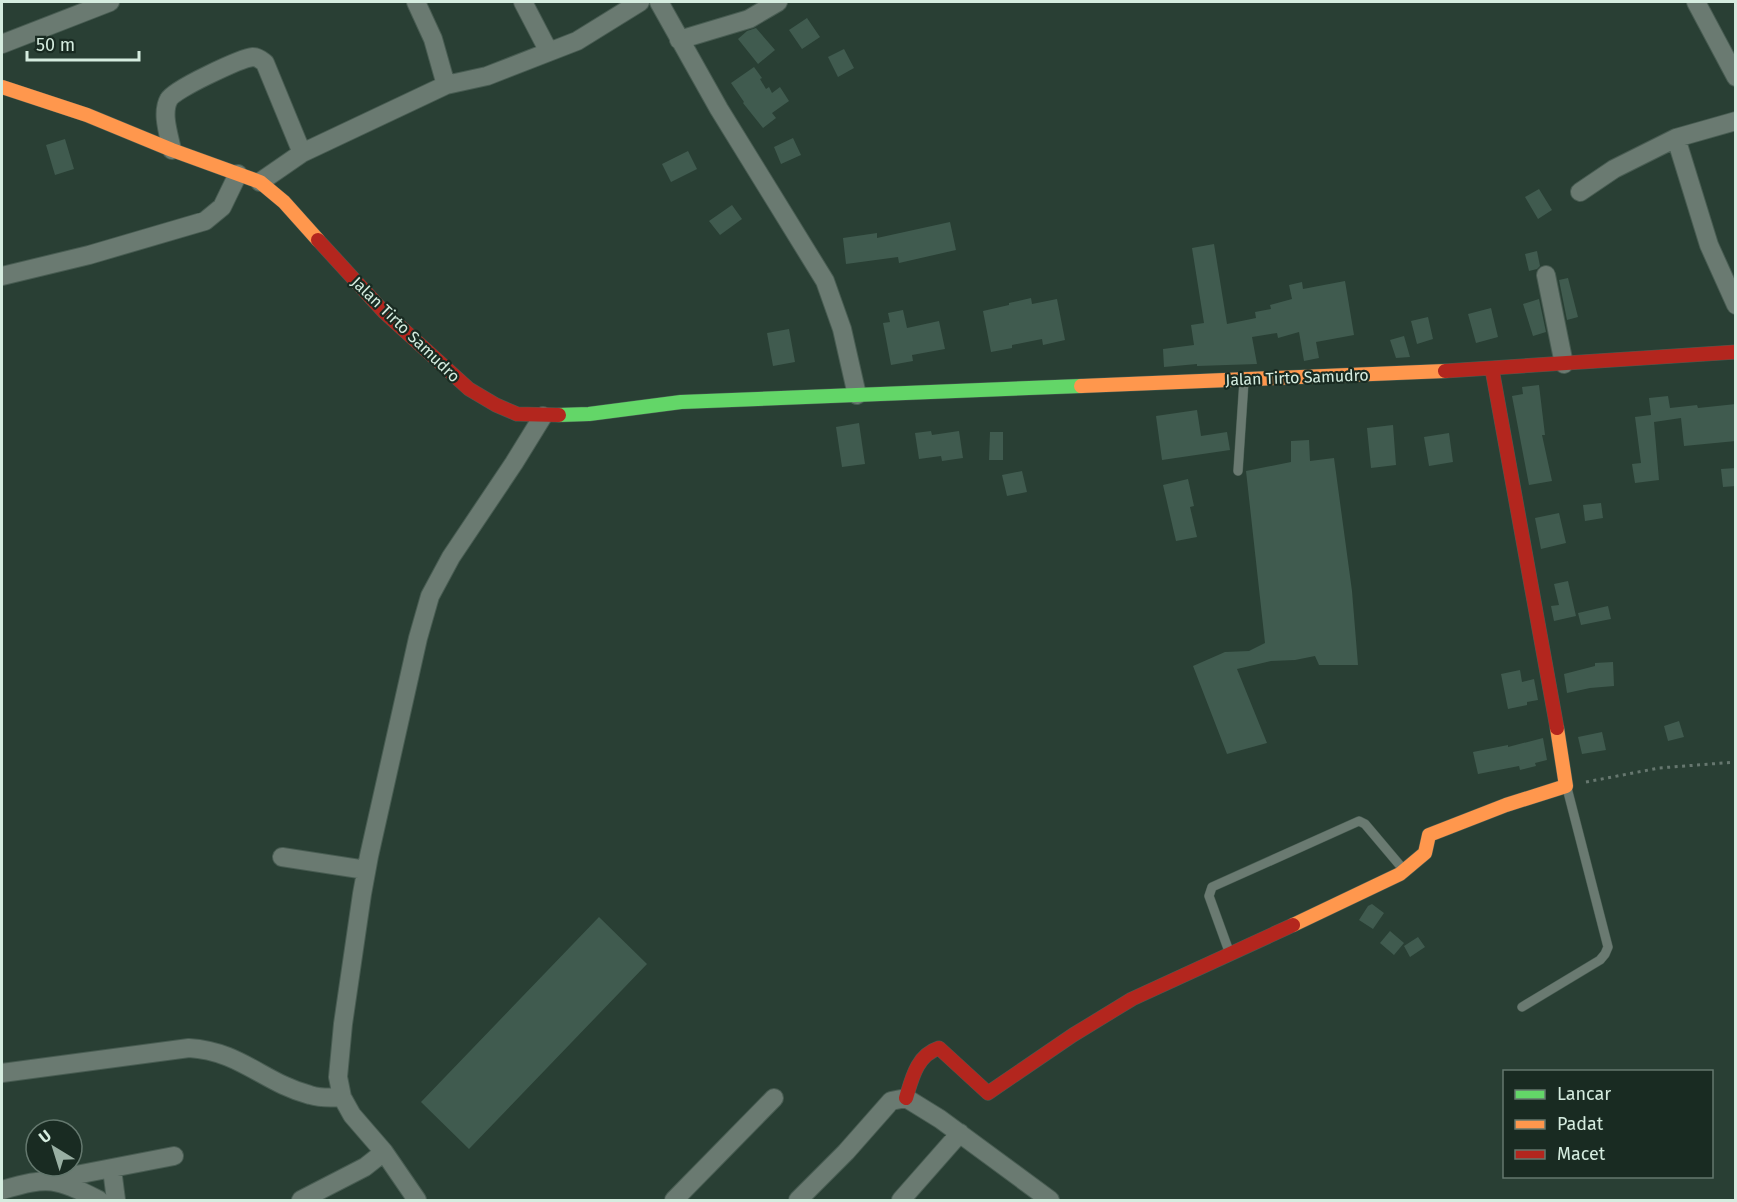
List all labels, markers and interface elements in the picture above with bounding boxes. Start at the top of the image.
scale bar [27,24,140,62]
text: 50 m [36,34,75,56]
street label: Jalan Tirto Samudro [347,273,464,386]
street label: Jalan Tirto Samudro [1225,366,1369,389]
legend [1503,1070,1713,1178]
text: Lancar [1557,1083,1611,1105]
text: Padat [1557,1113,1604,1135]
north arrow [24,1118,84,1178]
text: U [35,1126,55,1147]
text: Macet [1557,1143,1606,1165]

